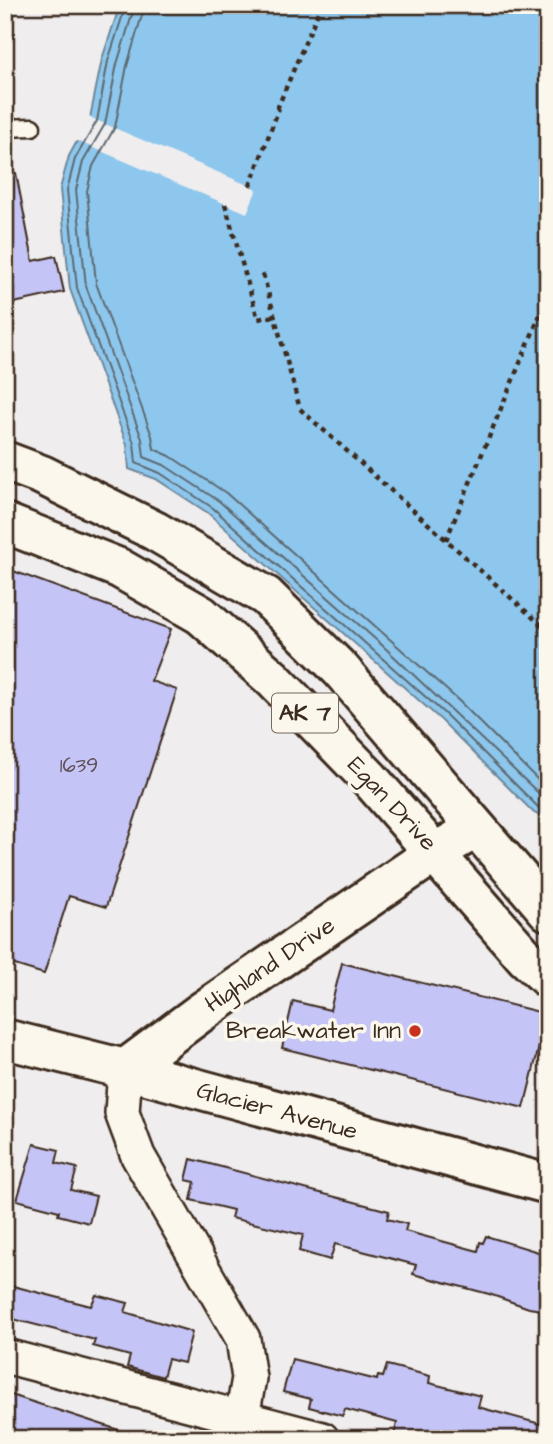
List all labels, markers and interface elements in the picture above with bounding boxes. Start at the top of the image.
road number: AK 7 [272,694,338,733]
street label: Egan Drive [339,749,445,860]
house number: 1639 [60,751,98,780]
street label: Highland Drive [198,909,342,1022]
place label: Breakwater Inn [226,1014,401,1048]
marker: Breakwater Inn [407,1023,423,1039]
street label: Glacier Avenue [193,1073,361,1149]

